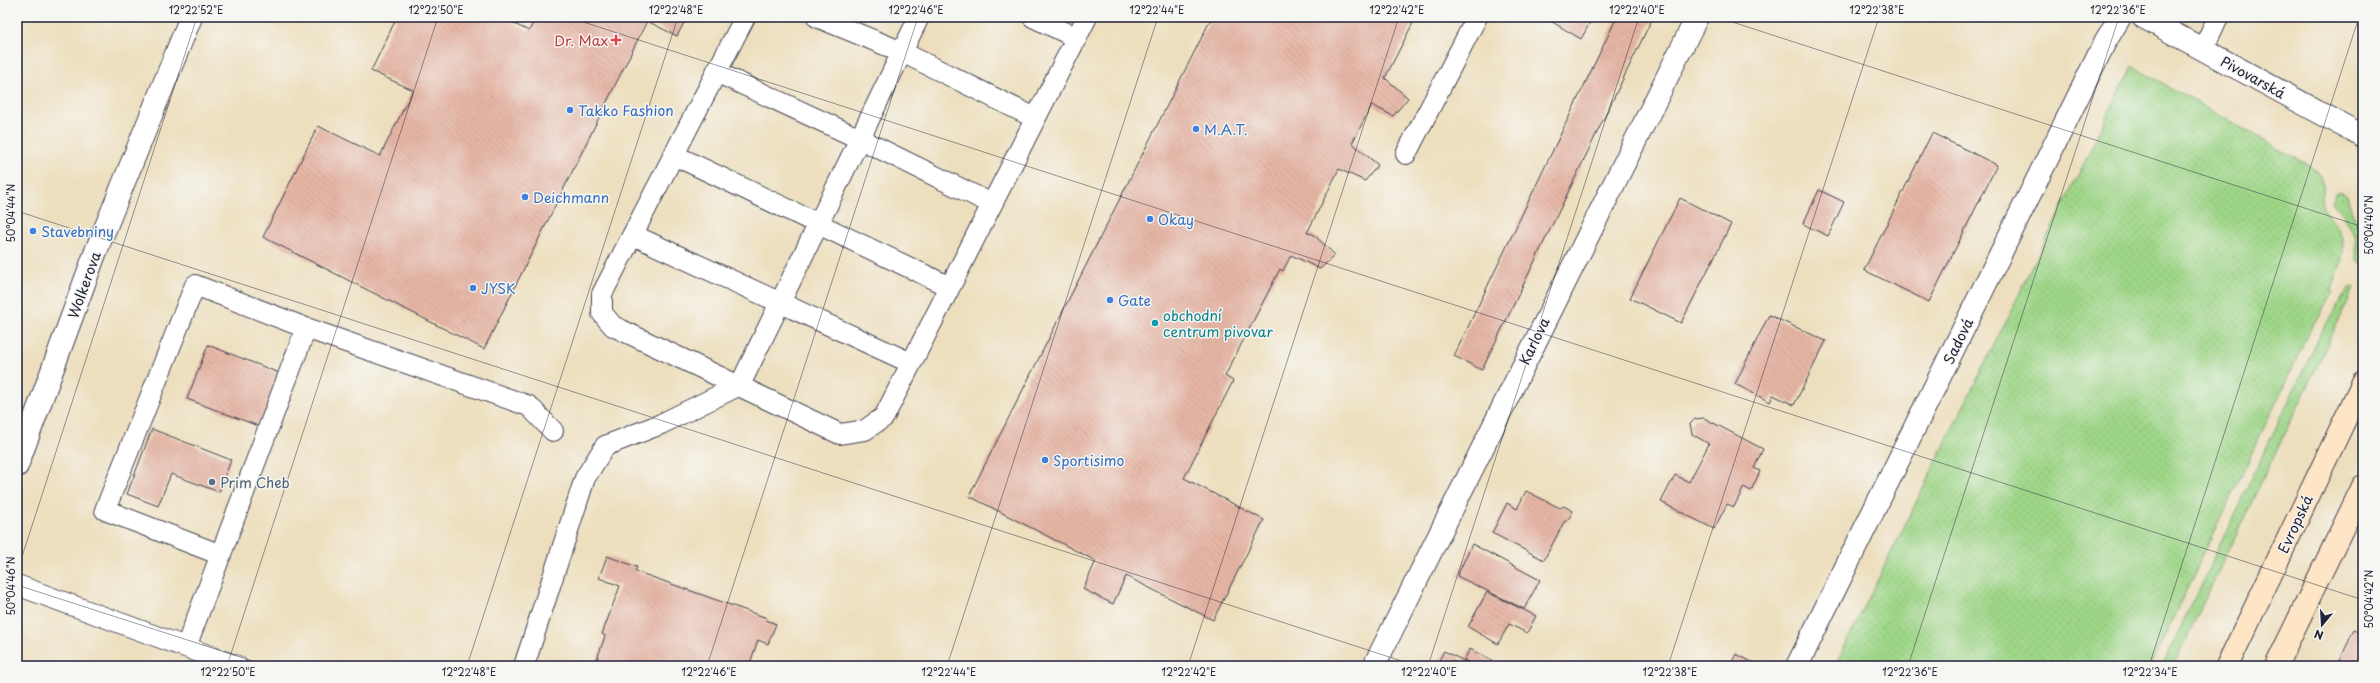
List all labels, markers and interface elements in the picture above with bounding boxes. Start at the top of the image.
text: 12°22'52"E [169,2,223,17]
text: 12°22'50"E [408,2,464,17]
text: 12°22'48"E [649,2,703,17]
text: 12°22'46"E [888,2,944,17]
text: 12°22'44"E [1130,2,1184,17]
text: 12°22'42"E [1370,2,1424,17]
text: 12°22'40"E [1609,2,1665,17]
text: 12°22'38"E [1850,2,1904,17]
text: 12°22'36"E [2090,2,2146,17]
place label: Dr. Max [554,30,608,51]
marker: Dr. Max [611,35,621,45]
street label: Pivovarská [2217,51,2290,104]
place label: Takko Fashion [578,100,674,121]
marker: Takko Fashion [565,105,575,115]
place label: M.A.T. [1204,119,1248,140]
marker: M.A.T. [1191,124,1201,134]
text: 50°04'44"N [3,183,18,242]
place label: Deichmann [533,187,609,208]
marker: Deichmann [520,192,530,202]
text: 50°04'40"N [2361,195,2376,255]
place label: Okay [1158,209,1194,230]
marker: Okay [1145,214,1155,224]
place label: Stavebniny [41,221,114,242]
marker: Stavebniny [28,226,38,236]
street label: Wolkerova [62,248,106,322]
place label: JYSK [481,278,516,299]
marker: JYSK [468,283,478,293]
place label: Gate [1118,290,1151,311]
marker: Gate [1105,295,1115,305]
place label: obchodní centrum pivovar [1163,305,1273,342]
street label: Karlova [1514,313,1555,368]
street label: Sadová [1938,314,1978,368]
marker: obchodní centrum pivovar [1150,318,1160,328]
place label: Sportisimo [1053,450,1125,471]
marker: Sportisimo [1040,455,1050,465]
place label: Prim Cheb [220,472,290,493]
marker: Prim Cheb [207,477,217,487]
street label: Evropská [2272,491,2318,557]
text: 50°04'46"N [3,556,18,616]
text: 50°04'42"N [2361,569,2376,628]
north arrow [2302,605,2342,645]
text: N [2312,625,2326,644]
text: 12°22'50"E [200,664,256,679]
text: 12°22'48"E [442,664,496,679]
text: 12°22'46"E [681,664,737,679]
text: 12°22'44"E [922,664,976,679]
text: 12°22'42"E [1162,664,1216,679]
text: 12°22'40"E [1401,664,1457,679]
text: 12°22'38"E [1643,664,1697,679]
text: 12°22'36"E [1882,664,1938,679]
text: 12°22'34"E [2123,664,2177,679]

